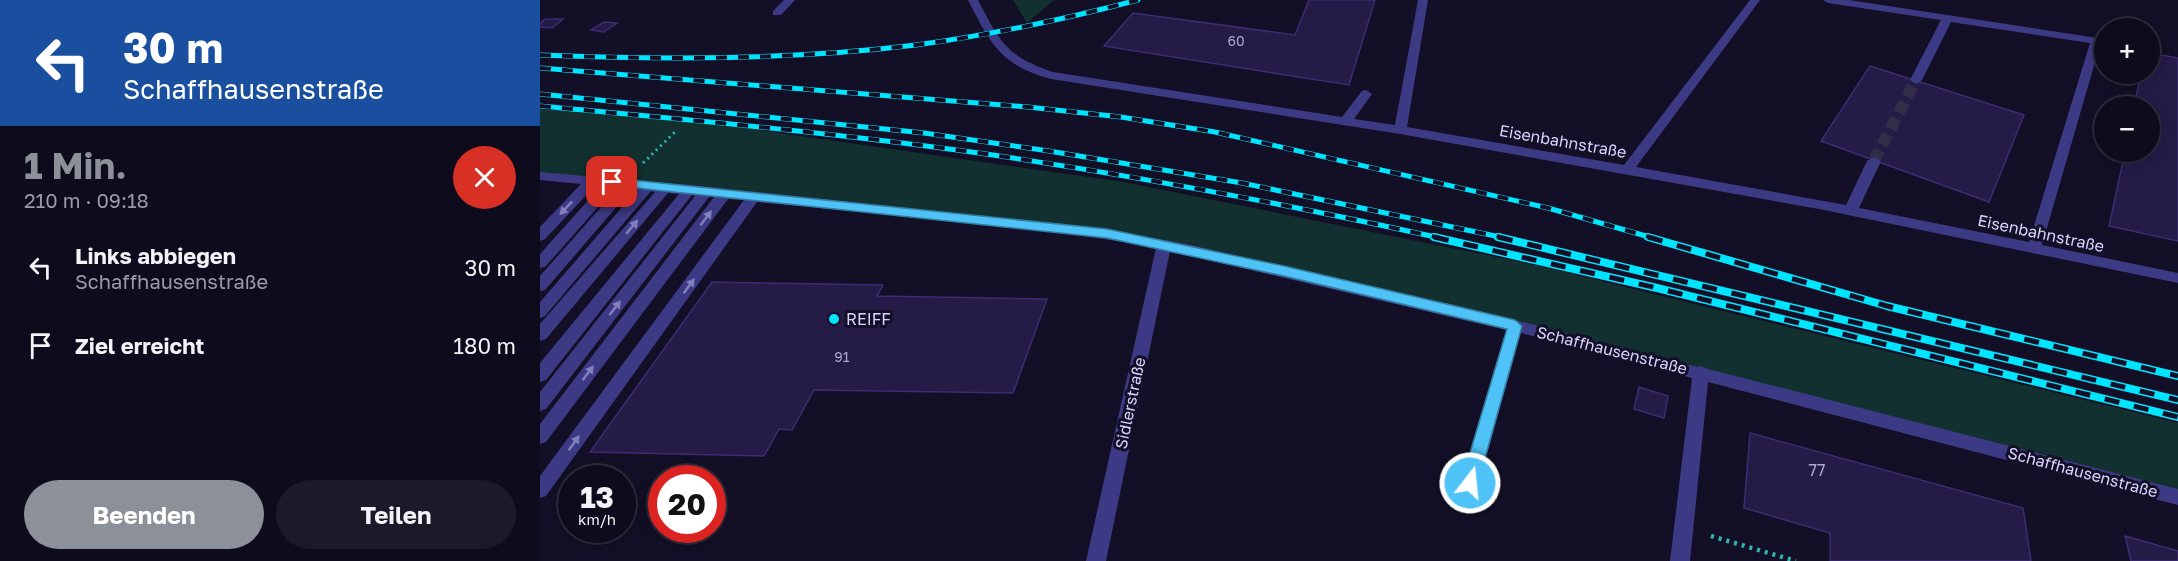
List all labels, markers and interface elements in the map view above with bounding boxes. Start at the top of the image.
map controls [2094,18,2160,162]
button: + [2094,18,2160,84]
text: 30 m [123,22,223,72]
icon: left [24,24,102,102]
house number: 60 [1227,32,1245,49]
text: Schaffhausenstraße [123,73,384,105]
button: − [2094,96,2160,162]
street label: Eisenbahnstraße [1498,120,1628,162]
text: 1 Min. [24,144,127,187]
button: close [453,146,516,209]
pin [586,156,637,207]
icon: arrive [595,165,628,198]
text: 210 m · 09:18 [24,188,149,212]
one-way arrow [560,200,573,215]
one-way arrow [700,210,712,226]
street label: Eisenbahnstraße [1976,210,2106,256]
one-way arrow [626,219,639,235]
text: Links abbiegen [75,242,236,269]
icon: left [24,251,57,284]
text: 30 m [465,254,516,281]
text: Schaffhausenstraße [75,269,268,293]
one-way arrow [683,278,695,293]
one-way arrow [608,300,621,316]
place label: REIFF [846,309,891,329]
marker: REIFF [827,312,841,326]
street label: Schaffhausenstraße [1535,322,1689,378]
icon: arrive [24,329,57,362]
text: Ziel erreicht [75,332,204,359]
text: 180 m [453,332,516,359]
house number: 91 [834,348,850,365]
street label: Sidlerstraße [1111,355,1149,451]
one-way arrow [582,366,594,382]
one-way arrow [568,436,580,451]
street label: Schaffhausenstraße [2006,442,2160,502]
position arrow [1438,451,1502,515]
house number: 77 [1809,460,1825,480]
speed limit sign: 20 [648,465,726,543]
text: 13 [580,479,614,515]
button: Beenden [24,480,264,549]
button: Teilen [276,480,516,549]
text: km/h [578,510,616,528]

